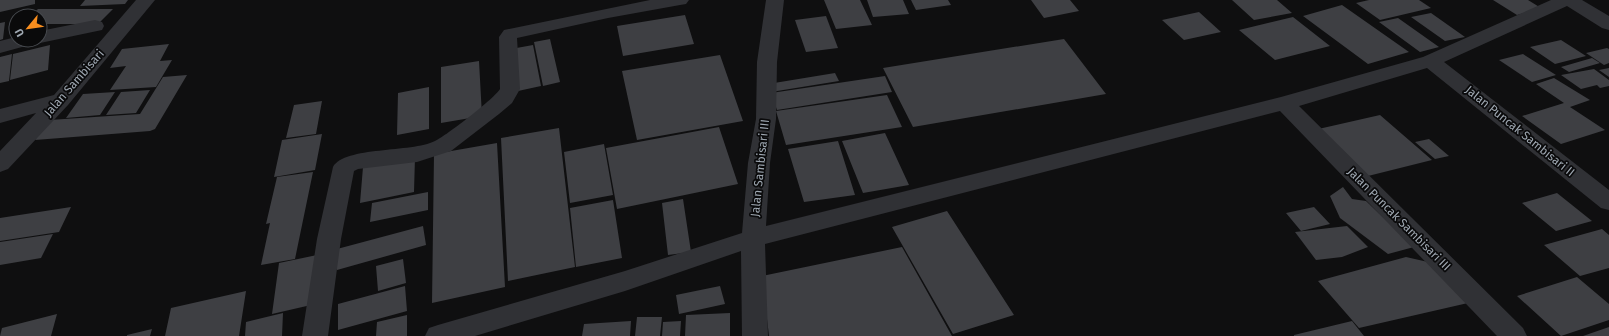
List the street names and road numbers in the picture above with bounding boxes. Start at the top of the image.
street label: Jalan Sambisari [41,47,107,119]
street label: Jalan Puncak Sambisari II [1463,83,1577,179]
street label: Jalan Sambisari III [748,119,772,217]
street label: Jalan Puncak Sambisari III [1345,165,1453,273]

